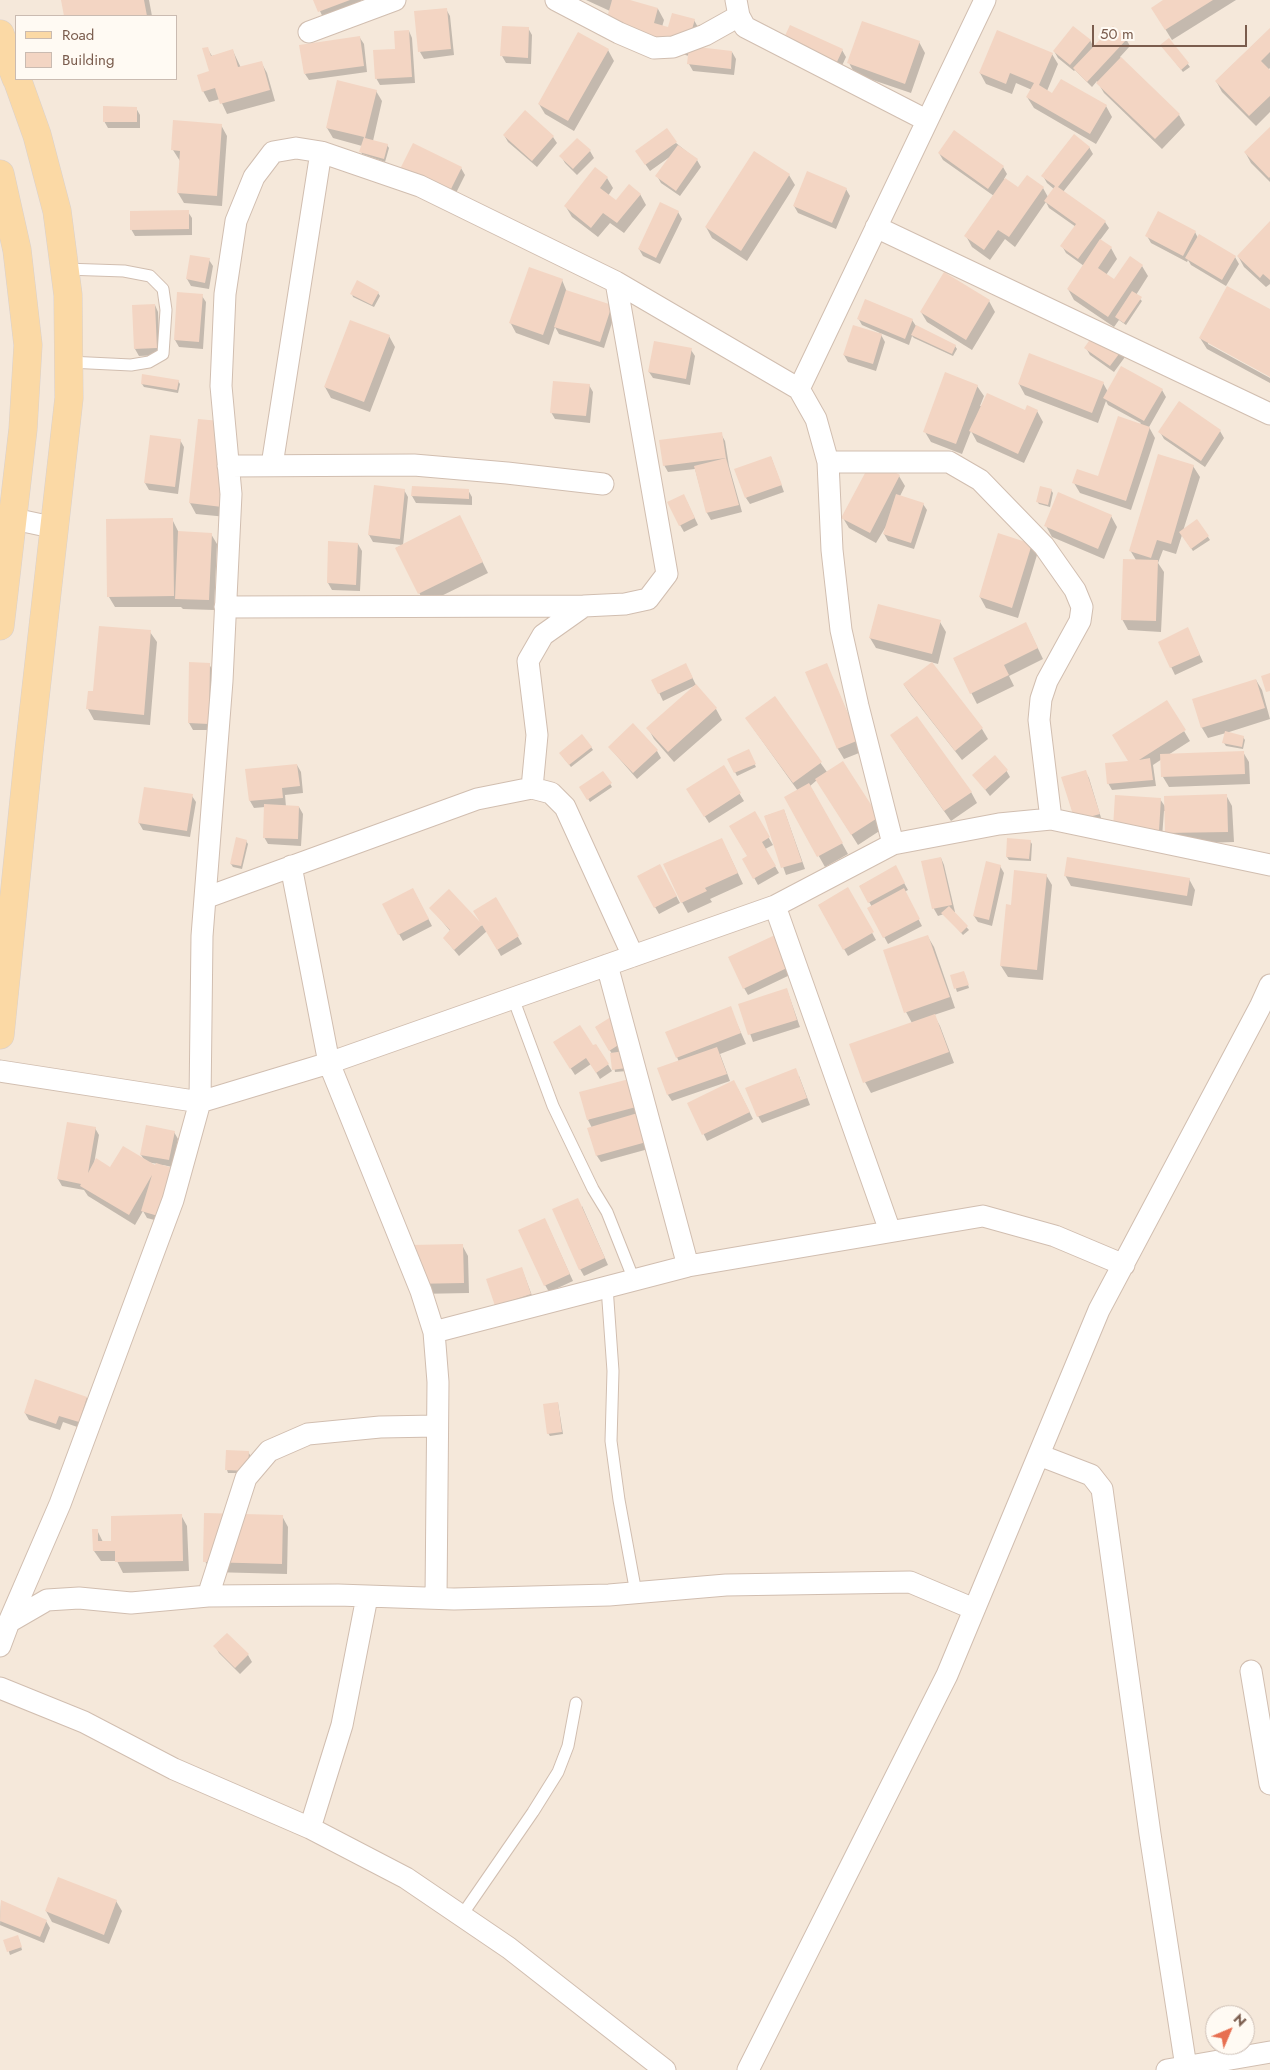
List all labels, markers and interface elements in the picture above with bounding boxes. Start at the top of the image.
legend [15,15,178,80]
scale bar [1095,15,1250,47]
text: 50 m [1100,23,1134,45]
text: Road [62,24,94,46]
text: Building [62,49,114,71]
north arrow [1205,2005,1255,2055]
text: N [1229,2009,1251,2031]

